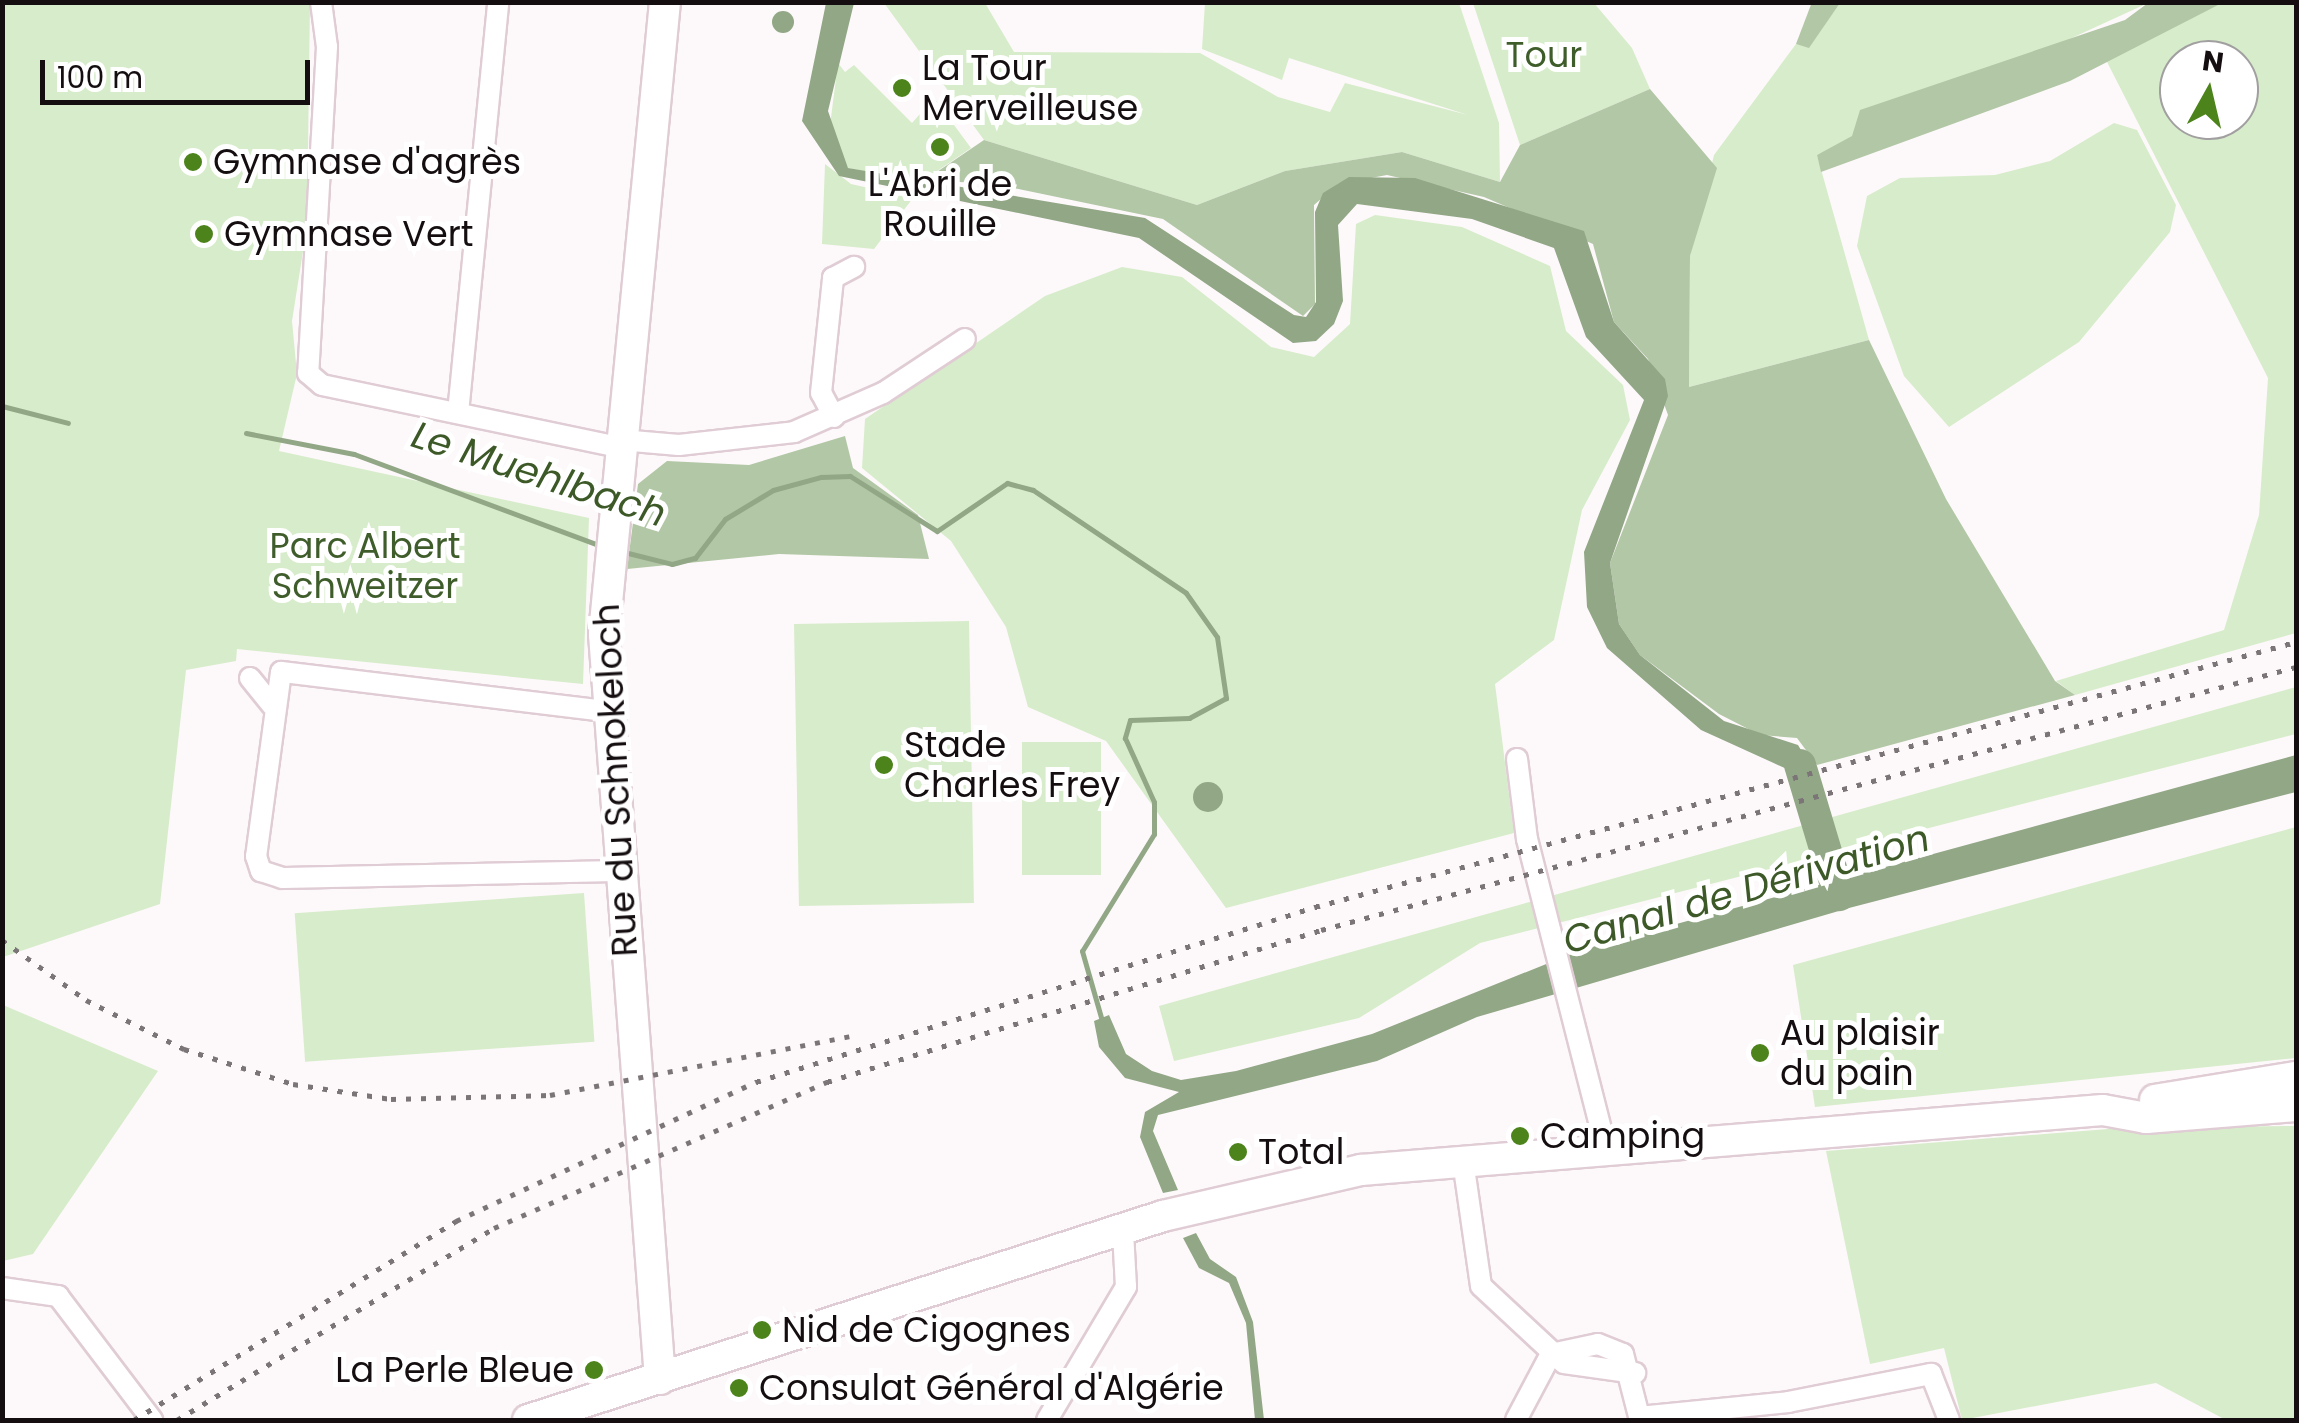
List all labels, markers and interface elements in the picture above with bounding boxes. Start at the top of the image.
park label: Tour [1506,34,1582,76]
scale bar [45,40,315,102]
north arrow [2159,40,2259,140]
text: N [2200,41,2226,83]
place label: La Tour Merveilleuse [922,47,1138,129]
text: 100 m [57,56,143,99]
marker: La Tour Merveilleuse [891,77,913,99]
marker: L'Abri de Rouille [929,136,951,158]
place label: Gymnase d'agrès [213,141,521,183]
marker: Gymnase d'agrès [182,151,204,173]
place label: L'Abri de Rouille [868,163,1012,245]
place label: Gymnase Vert [224,213,474,255]
marker: Gymnase Vert [193,223,215,245]
water label: Le Muehlbach [406,411,672,537]
park label: Parc Albert Schweitzer [270,525,460,607]
street label: Rue du Schnokeloch [586,602,646,958]
place label: Stade Charles Frey [904,724,1120,806]
marker: Stade Charles Frey [873,754,895,776]
water label: Canal de Dérivation [1558,815,1934,963]
place label: Au plaisir du pain [1780,1012,1940,1094]
marker: Au plaisir du pain [1749,1042,1771,1064]
place label: Camping [1540,1115,1705,1157]
marker: Camping [1509,1125,1531,1147]
place label: Total [1258,1131,1344,1173]
marker: Total [1227,1141,1249,1163]
place label: Nid de Cigognes [782,1309,1071,1351]
marker: Nid de Cigognes [751,1319,773,1341]
place label: La Perle Bleue [335,1349,574,1391]
marker: La Perle Bleue [583,1359,605,1381]
place label: Consulat Général d'Algérie [759,1367,1224,1409]
marker: Consulat Général d'Algérie [728,1377,750,1399]

